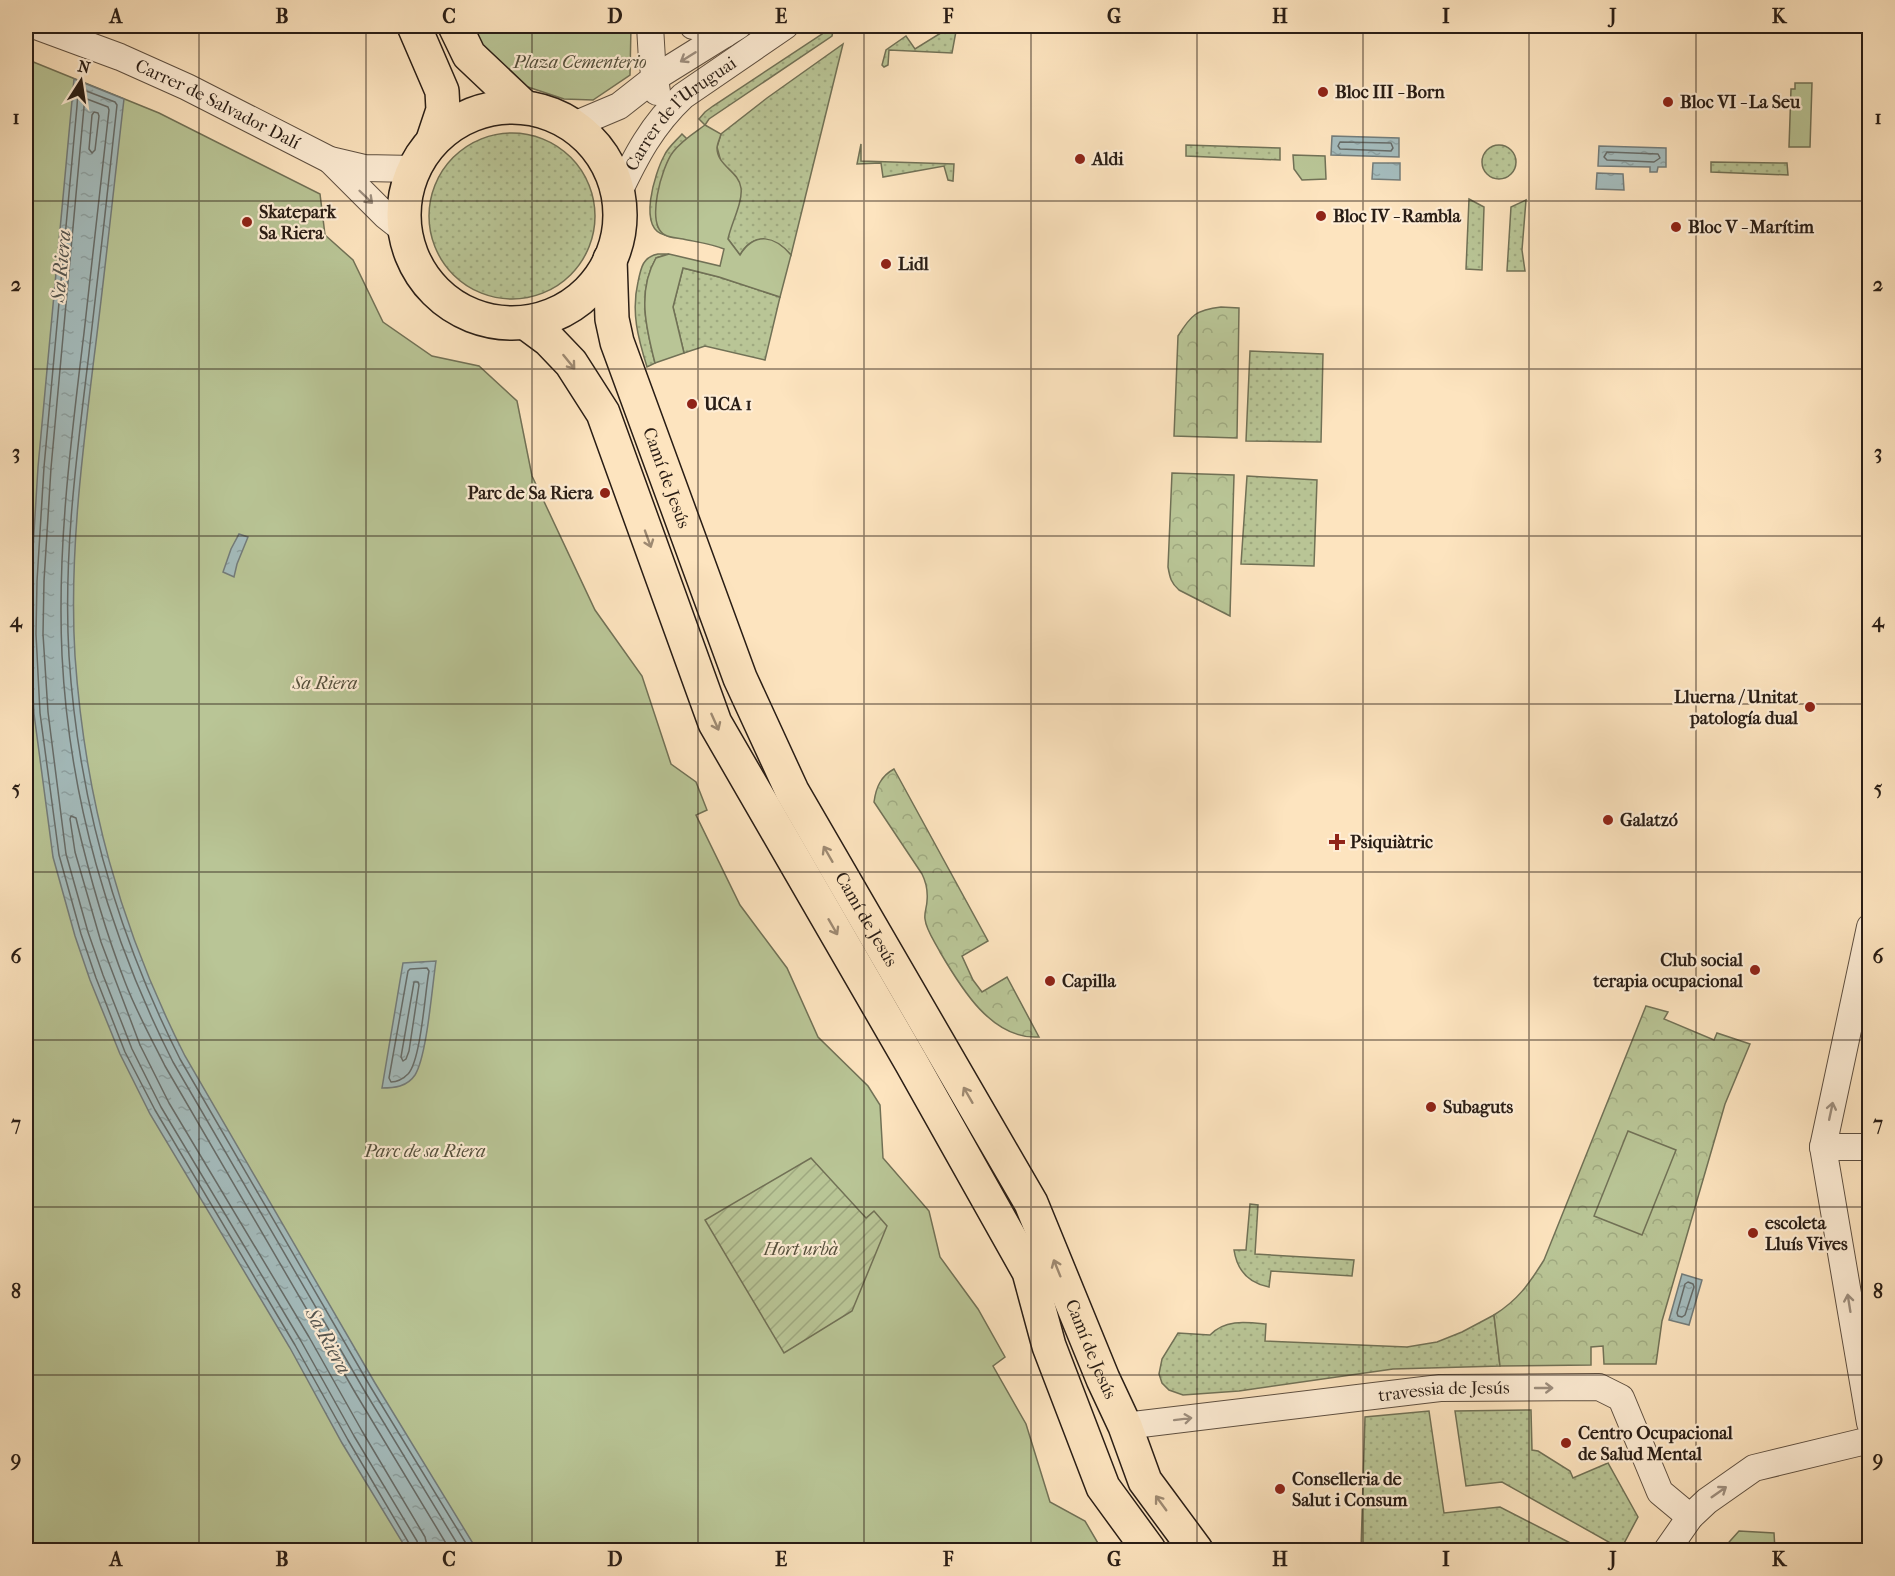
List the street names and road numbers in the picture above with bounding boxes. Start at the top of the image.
street label: Carrer de l'Uruguai [621,52,741,174]
street label: Carrer de Salvador Dalí [132,55,304,154]
street label: Camí de Jesús [639,424,695,531]
street label: Camí de Jesús [831,868,902,971]
street label: Camí de Jesús [1061,1296,1121,1403]
street label: travessia de Jesús [1377,1377,1510,1406]

